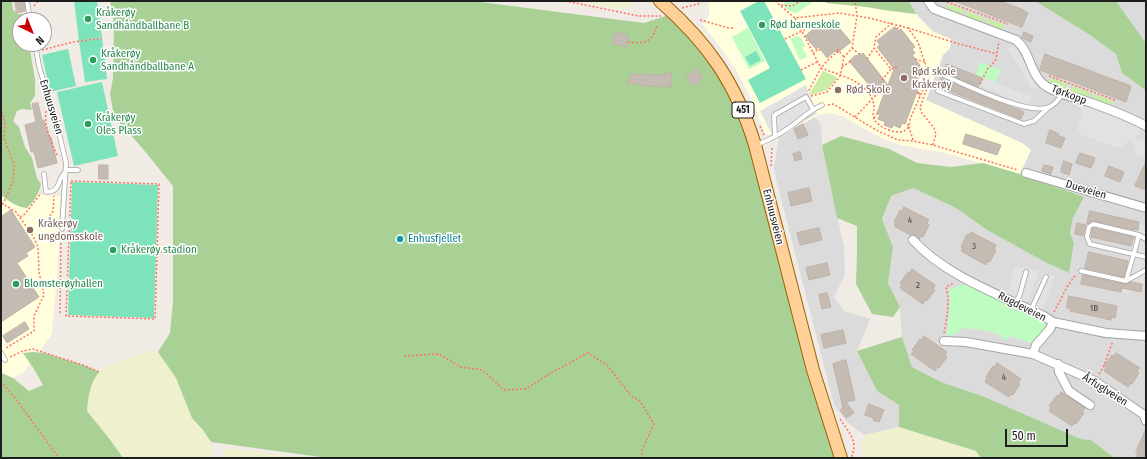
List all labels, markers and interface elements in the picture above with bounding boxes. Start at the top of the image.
place label: Kråkerøy Sandhåndballbane B [96,6,189,32]
north arrow [12,12,52,52]
marker: Kråkerøy Sandhåndballbane B [83,14,93,24]
place label: Rød barneskole [770,18,840,32]
marker: Rød barneskole [757,20,767,30]
text: N [33,33,47,47]
place label: Kråkerøy Sandhåndballbane A [101,47,194,73]
marker: Kråkerøy Sandhåndballbane A [88,55,98,65]
place label: Rød skole Kråkerøy [912,65,956,91]
marker: Rød skole Kråkerøy [899,73,909,83]
street label: Enhuusveien [36,78,66,136]
street label: Tørkopp [1050,82,1088,108]
place label: Rød Skole [846,83,891,97]
marker: Rød Skole [833,85,843,95]
road number: 451 [732,102,754,118]
place label: Kråkerøy Oles Plass [96,111,142,137]
marker: Kråkerøy Oles Plass [83,119,93,129]
street label: Dueveien [1064,178,1108,202]
street label: Enhuusveien [760,188,786,246]
house number: 4 [908,215,912,225]
place label: Kråkerøy ungdomsskole [38,217,103,243]
marker: Kråkerøy ungdomsskole [25,225,35,235]
place label: Enhusfjellet [408,232,461,246]
marker: Enhusfjellet [395,234,405,244]
house number: 3 [972,241,976,251]
place label: Kråkerøy stadion [121,243,197,257]
marker: Kråkerøy stadion [108,245,118,255]
place label: Blomsterøyhallen [24,277,103,291]
marker: Blomsterøyhallen [11,279,21,289]
house number: 2 [916,280,920,290]
street label: Rugdeveien [996,289,1048,325]
house number: 1B [1090,303,1098,313]
street label: Årfuglveien [1080,371,1130,409]
house number: 4 [1002,372,1006,382]
scale bar [1007,421,1070,447]
text: 50 m [1012,429,1036,443]

